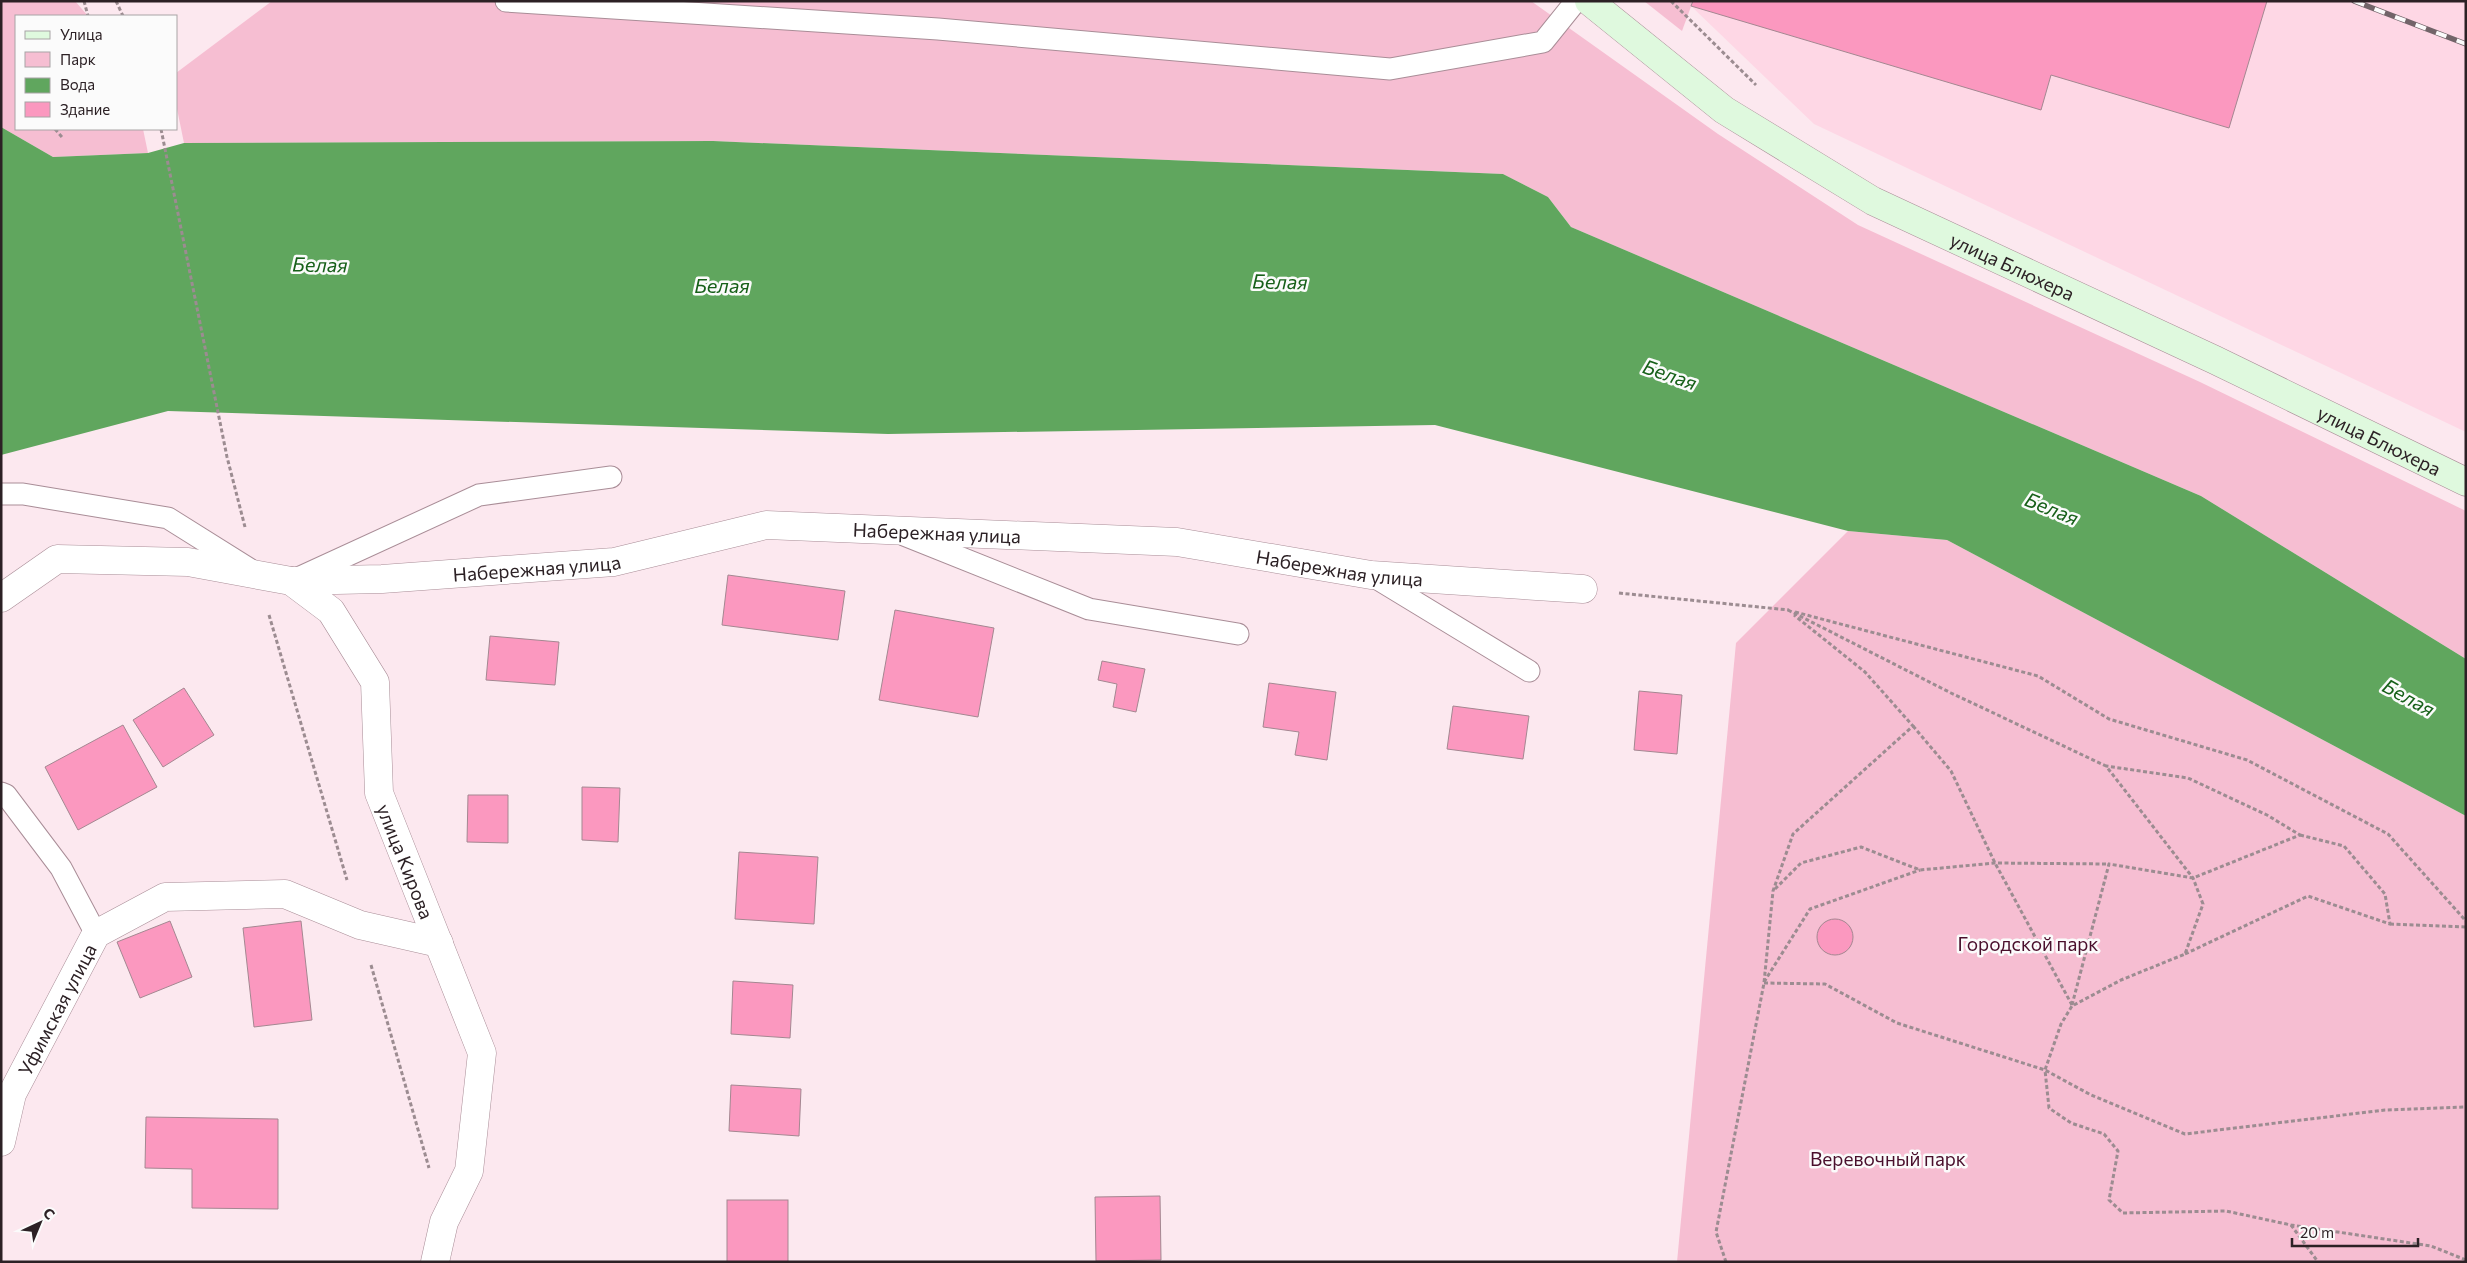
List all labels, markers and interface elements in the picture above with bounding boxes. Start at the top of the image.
legend [15,15,178,130]
text: Улица [60,25,102,43]
text: Парк [60,50,96,68]
text: Вода [60,75,95,93]
text: Здание [60,100,110,118]
street label: улица Блюхера [1947,227,2078,305]
water label: Белая [292,252,348,276]
water label: Белая [1252,269,1308,293]
water label: Белая [694,273,750,297]
water label: Белая [1640,354,1700,394]
street label: улица Блюхера [2314,400,2445,480]
water label: Белая [2022,486,2082,530]
street label: Набережная улица [852,517,1021,547]
street label: Набережная улица [1254,544,1424,590]
street label: Набережная улица [452,549,623,585]
water label: Белая [2379,673,2439,721]
street label: улица Кирова [373,800,439,922]
park label: Городской парк [1957,932,2099,955]
street label: Уфимская улица [12,939,101,1079]
park label: Веревочный парк [1810,1147,1966,1170]
north arrow [15,1198,65,1248]
text: С [40,1204,59,1223]
scale bar [2292,1216,2418,1248]
text: 20 m [2300,1223,2334,1241]

